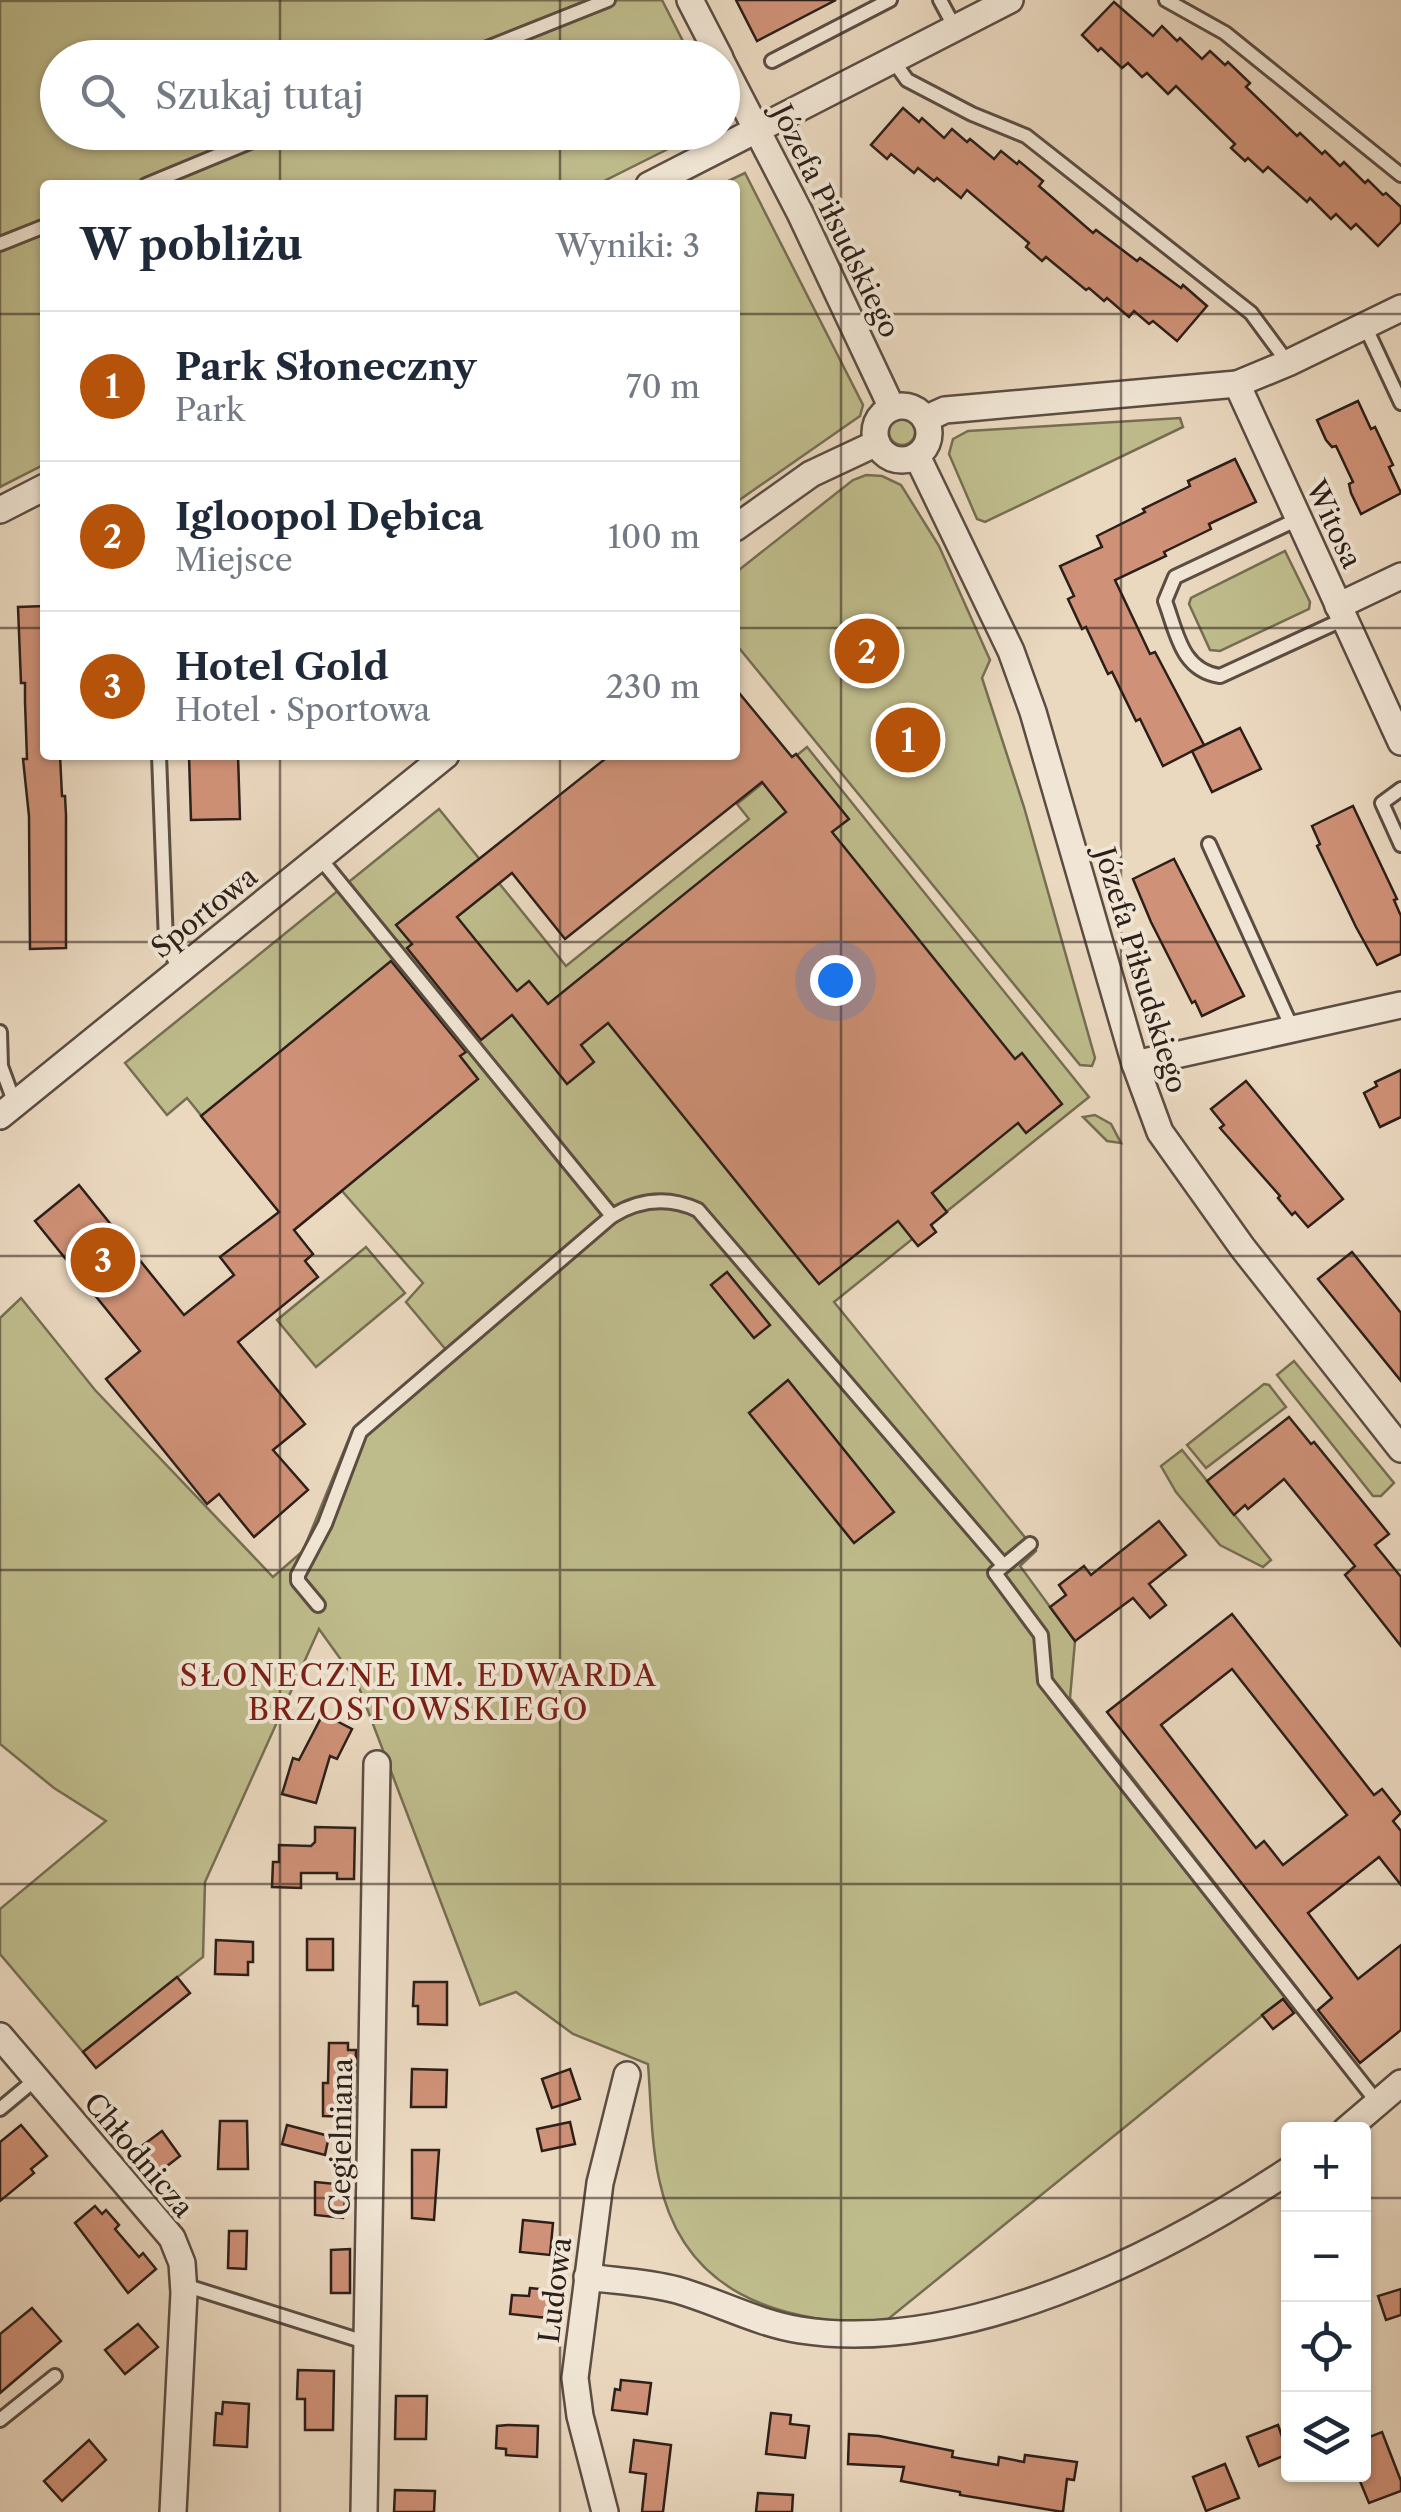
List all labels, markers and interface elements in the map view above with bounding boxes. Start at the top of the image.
search box [40,40,740,150]
icon: search [75,68,130,123]
text: Szukaj tutaj [155,72,364,119]
street label: Józefa Piłsudskiego [763,95,907,343]
text: W pobliżu [80,219,303,271]
text: Wyniki: 3 [556,226,700,265]
text: Park Słoneczny [175,343,476,390]
text: 1 [105,367,120,406]
text: 70 m [626,367,700,406]
text: Park [175,390,245,429]
street label: Witosa [1298,474,1369,574]
text: Igloopol Dębica [175,493,484,540]
text: 2 [103,517,122,556]
text: 100 m [608,517,700,556]
text: Miejsce [175,540,293,579]
pin: 2 [834,614,900,688]
text: Hotel Gold [175,643,389,690]
text: 3 [103,667,122,706]
text: 230 m [605,667,700,706]
text: Hotel · Sportowa [175,690,430,729]
pin: 1 [876,702,940,778]
street label: Józefa Piłsudskiego [1086,839,1195,1097]
street label: Sportowa [144,859,264,965]
your location [810,955,861,1006]
pin: 3 [70,1222,136,1298]
district label: SŁONECZNE IM. EDWARDA BRZOSTOWSKIEGO [180,1657,658,1728]
street label: Cegielniana [323,2058,359,2216]
street label: Chłodnicza [77,2086,201,2224]
map controls [1281,2122,1371,2482]
button: + [1281,2122,1371,2212]
button: − [1281,2212,1371,2302]
street label: Ludowa [532,2235,578,2345]
button: locate [1281,2302,1371,2392]
button: layers [1281,2392,1371,2482]

